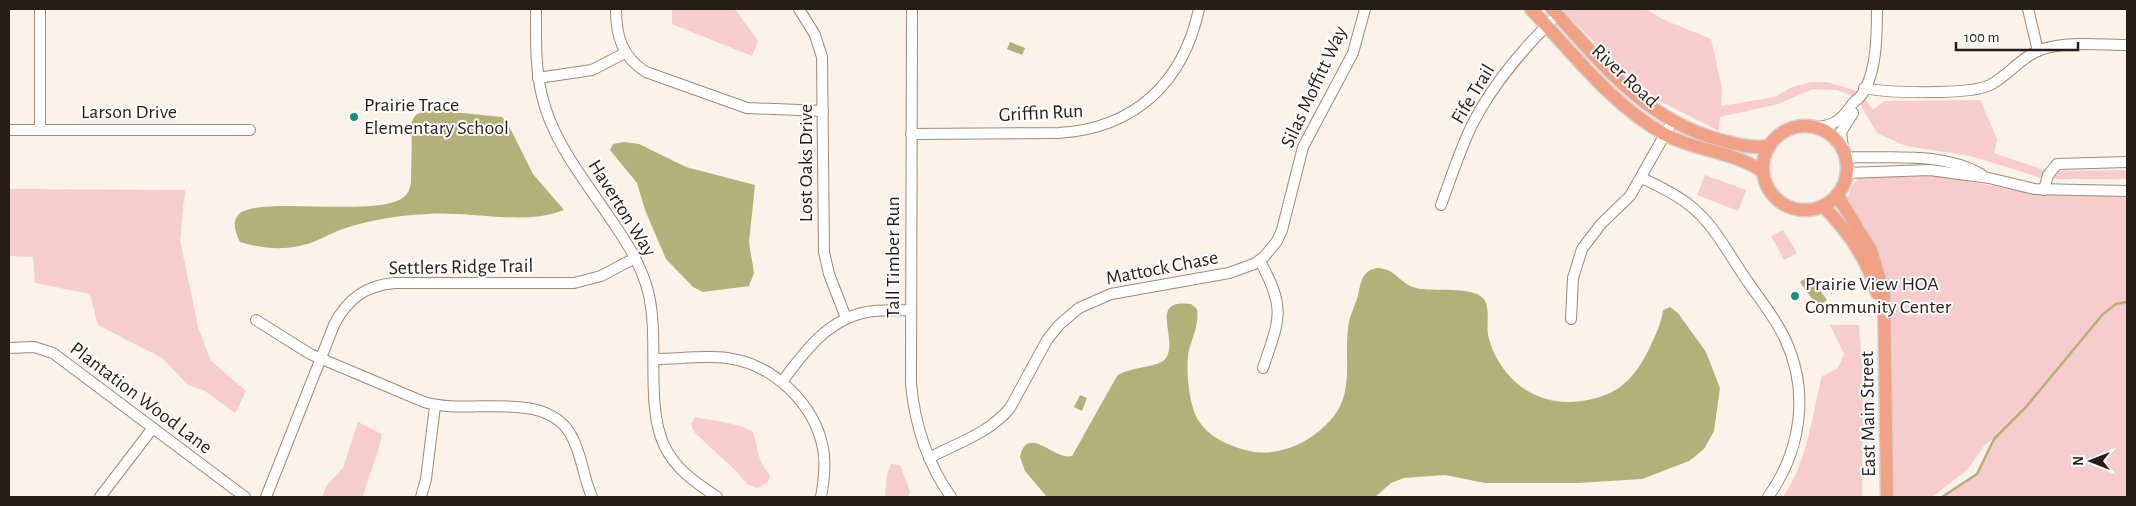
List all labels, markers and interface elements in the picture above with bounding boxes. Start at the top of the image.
scale bar [1956,20,2078,52]
street label: Silas Moffitt Way [1277,23,1351,151]
text: 100 m [1964,30,1999,45]
street label: River Road [1588,40,1662,112]
street label: Fife Trail [1448,61,1498,127]
place label: Prairie Trace Elementary School [364,95,509,138]
street label: Griffin Run [998,101,1084,125]
street label: Larson Drive [81,102,177,122]
street label: Lost Oaks Drive [796,104,816,222]
marker: Prairie Trace Elementary School [348,111,360,123]
street label: Haverton Way [584,156,660,260]
street label: Tall Timber Run [883,196,903,318]
street label: Mattock Chase [1104,247,1220,289]
street label: Settlers Ridge Trail [388,256,534,278]
place label: Prairie View HOA Community Center [1805,274,1952,317]
marker: Prairie View HOA Community Center [1789,290,1801,302]
street label: Plantation Wood Lane [66,338,216,458]
street label: East Main Street [1857,350,1879,477]
north arrow [2066,436,2116,486]
text: N [2072,456,2086,466]

